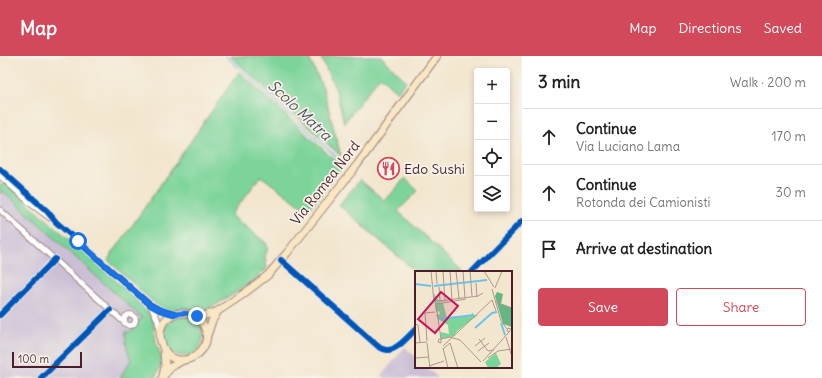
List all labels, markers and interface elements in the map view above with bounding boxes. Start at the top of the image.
text: Map [20,16,57,40]
text: Map [629,19,656,37]
text: Directions [678,19,742,37]
text: Saved [764,19,802,37]
map controls [474,68,510,212]
button: + [474,68,510,104]
text: 3 min [538,71,580,93]
text: Walk · 200 m [730,74,806,91]
water label: Scolo Matra [264,76,337,145]
button: − [474,104,510,140]
text: Continue [576,119,637,138]
icon: ahead [538,126,560,148]
text: 170 m [771,128,806,145]
street label: Via Romea Nord [286,137,364,229]
text: Via Luciano Lama [576,138,680,155]
button: locate [474,140,510,176]
restaurant icon: Edo Sushi [376,156,402,182]
place label: Edo Sushi [404,160,465,178]
text: Continue [576,175,637,194]
button: layers [474,176,510,212]
icon: ahead [538,182,560,204]
text: 30 m [776,184,806,201]
text: Rotonda dei Camionisti [576,194,711,211]
route start [69,232,87,250]
icon: arrive [538,238,560,260]
text: Arrive at destination [576,239,712,258]
inset map [415,271,512,368]
button: Save [538,288,668,326]
button: Share [676,288,806,326]
route end [188,307,206,325]
scale bar [12,350,82,369]
text: 100 m [18,352,49,366]

